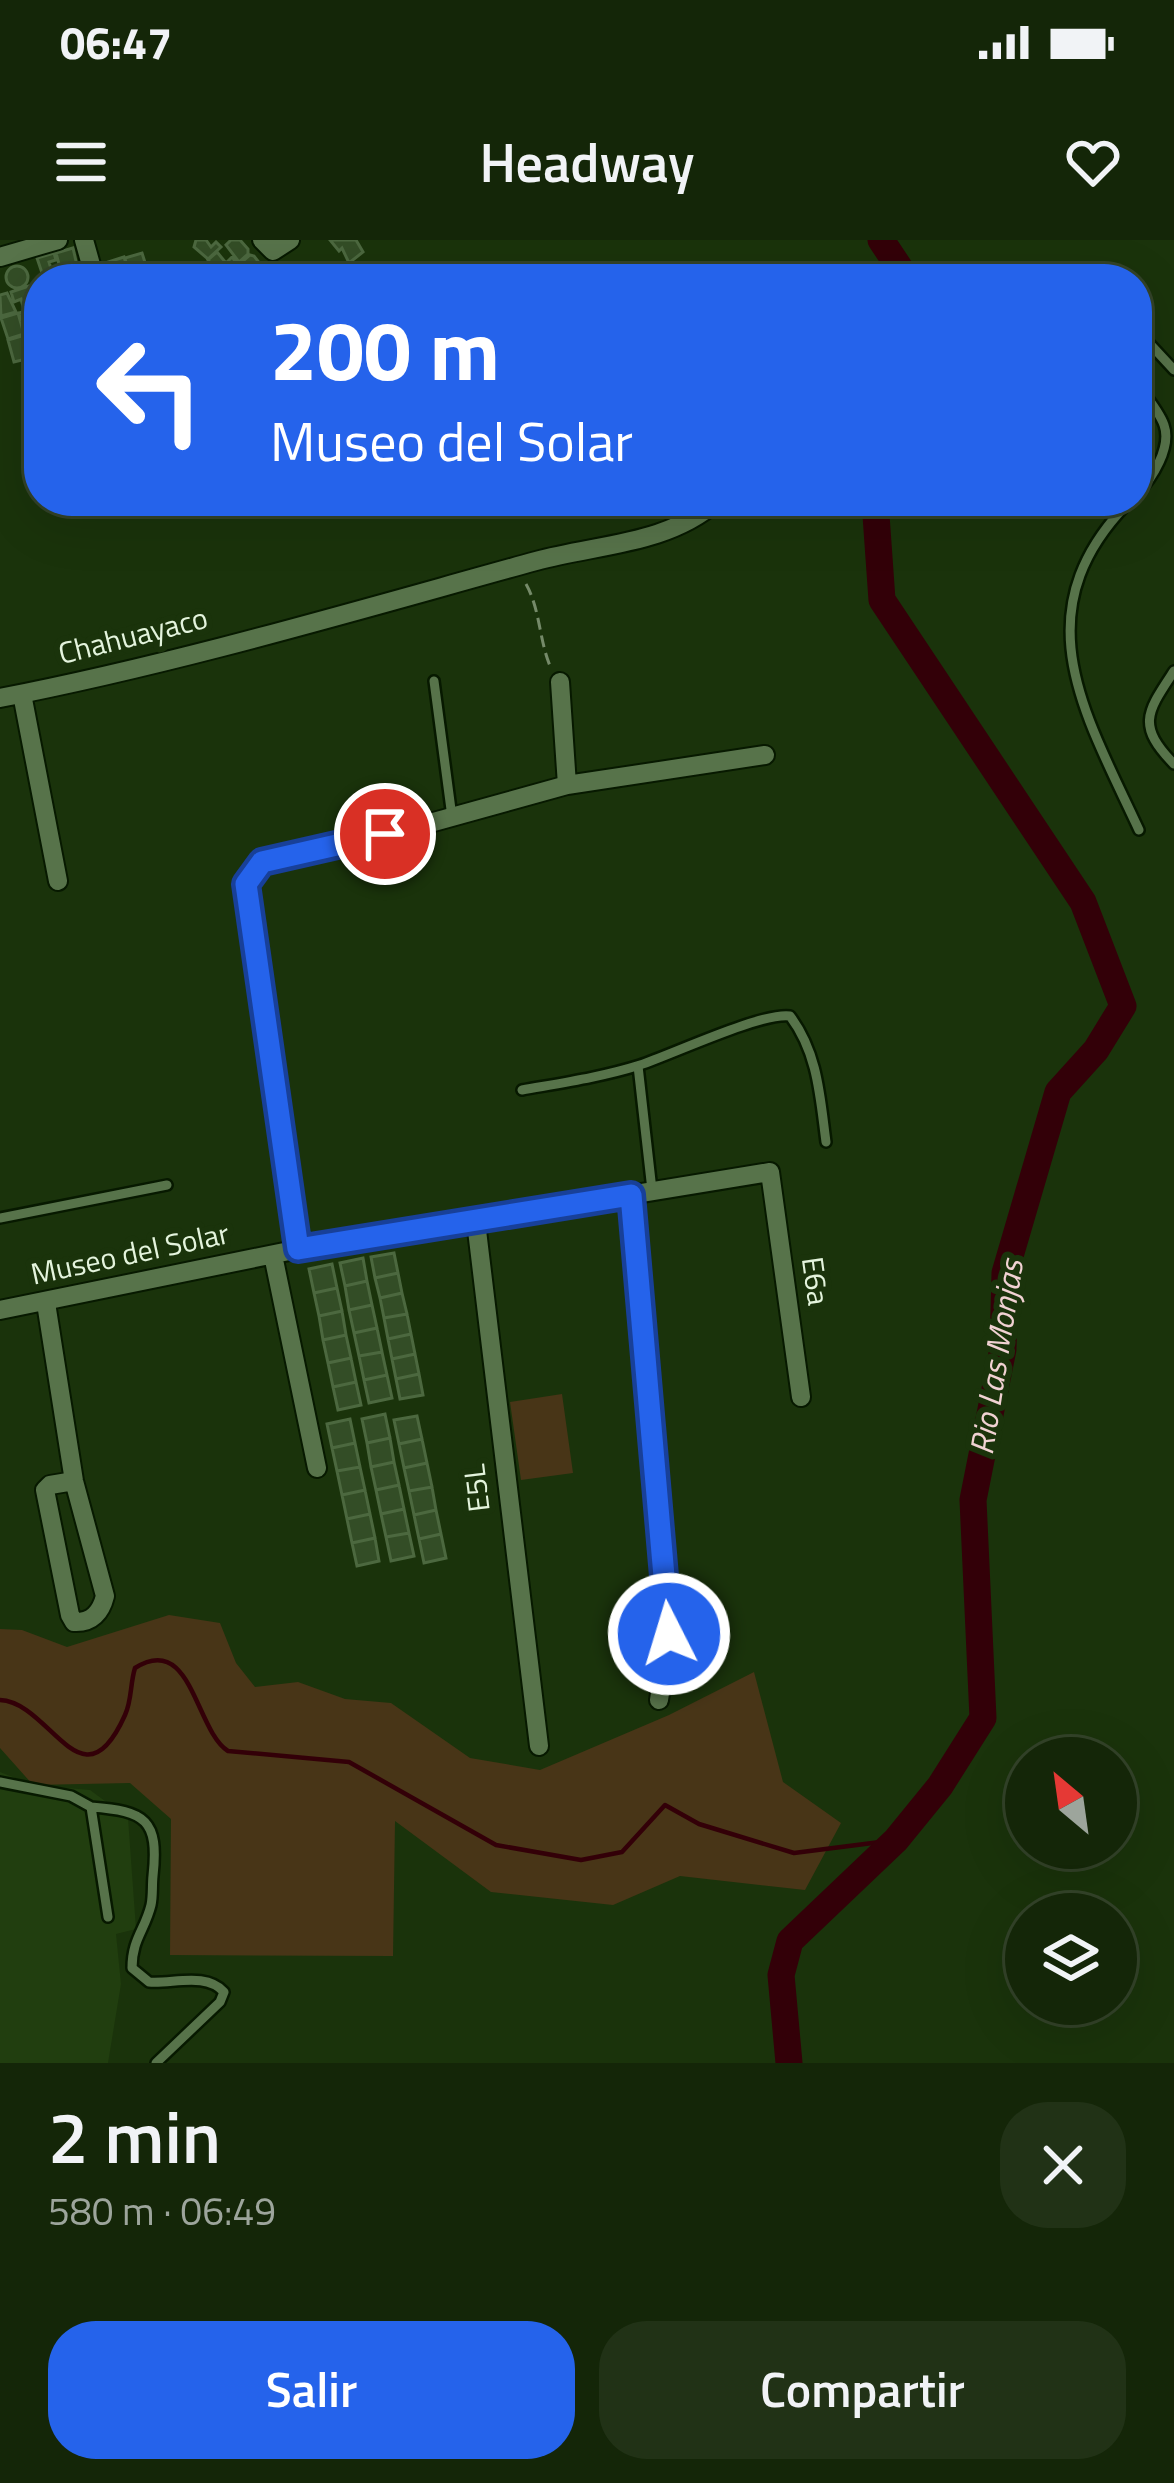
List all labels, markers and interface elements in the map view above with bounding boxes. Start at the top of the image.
text: 06:47 [60,8,172,76]
text: Headway [479,121,695,203]
icon: menu [48,129,114,195]
icon: heart [1060,129,1126,195]
text: 200 m [270,285,500,413]
icon: left [72,312,228,468]
text: Museo del Solar [270,400,633,482]
street label: Chahuayaco [53,594,212,676]
pin [334,783,436,885]
icon: arrive [352,801,418,867]
street label: Museo del Solar [26,1210,233,1296]
street label: E6a [790,1254,842,1308]
water label: Rio Las Monjas [956,1254,1036,1458]
street label: E5L [450,1462,502,1515]
position arrow [606,1571,732,1697]
north arrow [1005,1737,1137,1869]
map controls [1005,1737,1137,2025]
button: layers [1005,1893,1137,2025]
text: 2 min [48,2081,221,2191]
button: close [1000,2102,1126,2228]
text: 580 m · 06:49 [48,2181,276,2240]
button: Salir [48,2321,575,2459]
button: Compartir [599,2321,1126,2459]

